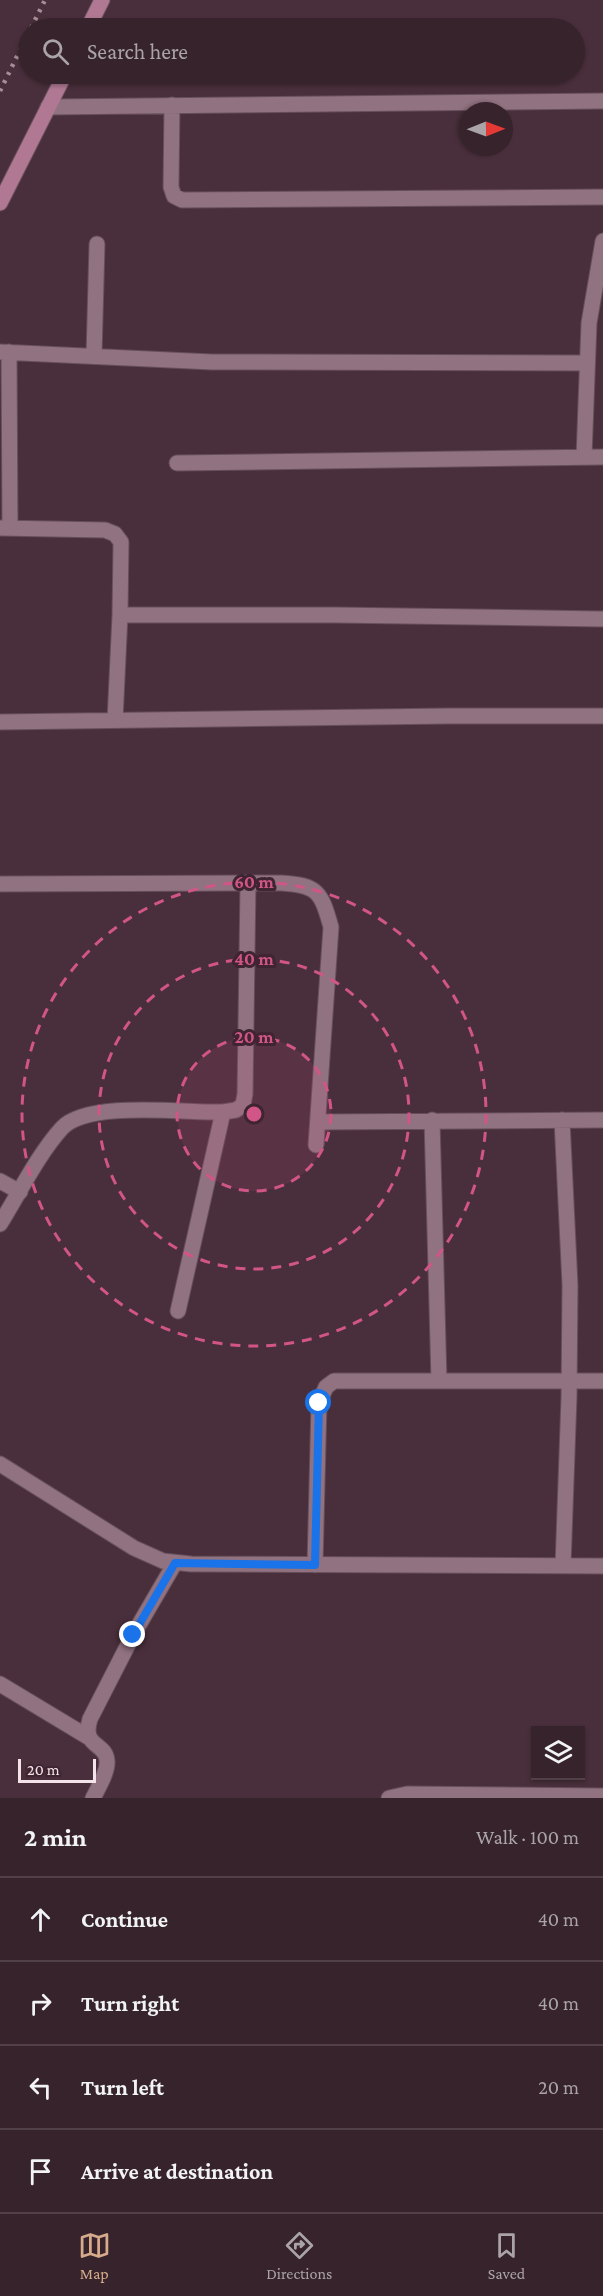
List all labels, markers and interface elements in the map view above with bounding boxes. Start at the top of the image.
search box [18,18,585,84]
icon: search [39,35,72,68]
text: Search here [87,39,188,64]
north arrow [459,102,513,156]
text: 60 m [234,872,274,892]
text: 40 m [234,949,274,969]
text: 20 m [235,1027,274,1047]
centre of rings [244,1104,264,1124]
route start [305,1389,331,1415]
route end [119,1621,145,1647]
map controls [531,1726,585,1780]
button: layers [531,1726,585,1780]
scale bar [18,1756,96,1784]
text: 20 m [27,1761,60,1778]
text: 2 min [24,1823,87,1852]
text: Walk · 100 m [476,1826,579,1848]
icon: ahead [24,1903,57,1936]
text: Continue [81,1907,168,1932]
text: 40 m [538,1908,579,1930]
icon: right [24,1987,57,2020]
text: Turn right [81,1991,179,2016]
text: 40 m [538,1992,579,2014]
icon: left [24,2071,57,2104]
text: Turn left [81,2075,164,2100]
text: 20 m [538,2076,579,2098]
icon: arrive [24,2155,57,2188]
text: Arrive at destination [81,2159,273,2184]
tab: Map [78,2229,111,2282]
tab: Directions [266,2229,332,2282]
tab: Saved [488,2229,525,2282]

